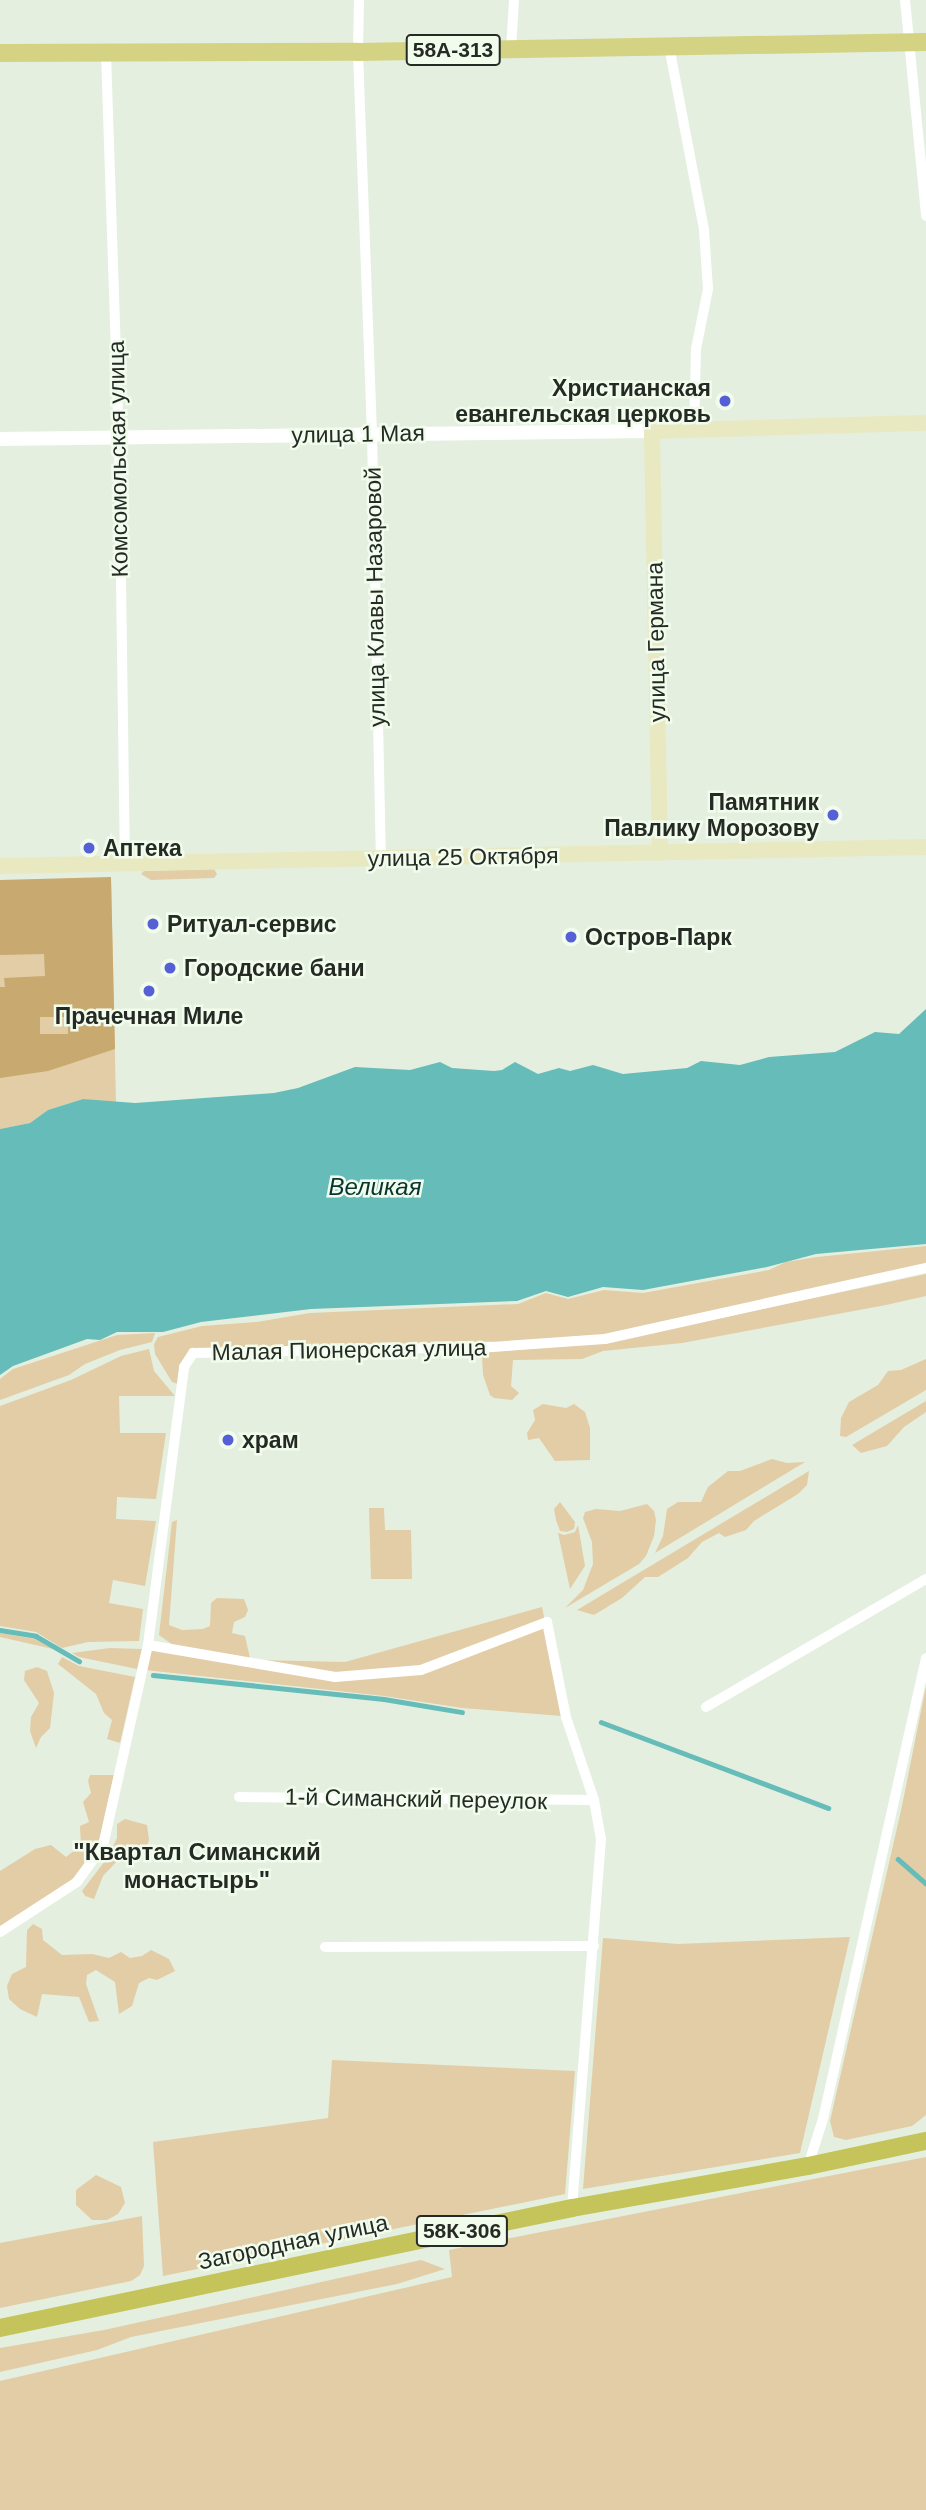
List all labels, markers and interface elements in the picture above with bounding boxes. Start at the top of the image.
road number: 58А-313 [404,32,502,68]
street label: Комсомольская улица [102,340,134,578]
place label: Христианская евангельская церковь [455,374,711,428]
marker: Христианская евангельская церковь [717,393,733,409]
street label: улица 1 Мая [291,419,425,449]
street label: улица Клавы Назаровой [359,467,391,727]
street label: улица Германа [641,562,671,722]
place label: Памятник Павлику Морозову [604,788,819,842]
marker: Памятник Павлику Морозову [825,807,841,823]
place label: Аптека [103,834,182,862]
marker: Аптека [81,840,97,856]
street label: улица 25 Октября [367,842,559,872]
place label: Ритуал-сервис [167,910,337,938]
marker: Ритуал-сервис [145,916,161,932]
place label: Остров-Парк [585,923,732,951]
marker: Остров-Парк [563,929,579,945]
place label: Городские бани [184,954,365,982]
marker: Городские бани [162,960,178,976]
marker: Прачечная Миле [141,983,157,999]
place label: Прачечная Миле [55,1002,243,1030]
water label: Великая [329,1173,421,1201]
street label: Малая Пионерская улица [211,1334,487,1366]
place label: храм [242,1426,299,1454]
marker: храм [220,1432,236,1448]
street label: 1-й Симанский переулок [285,1783,547,1815]
district label: "Квартал Симанский монастырь" [73,1838,321,1894]
street label: Загородная улица [196,2208,390,2276]
road number: 58К-306 [415,2214,509,2248]

